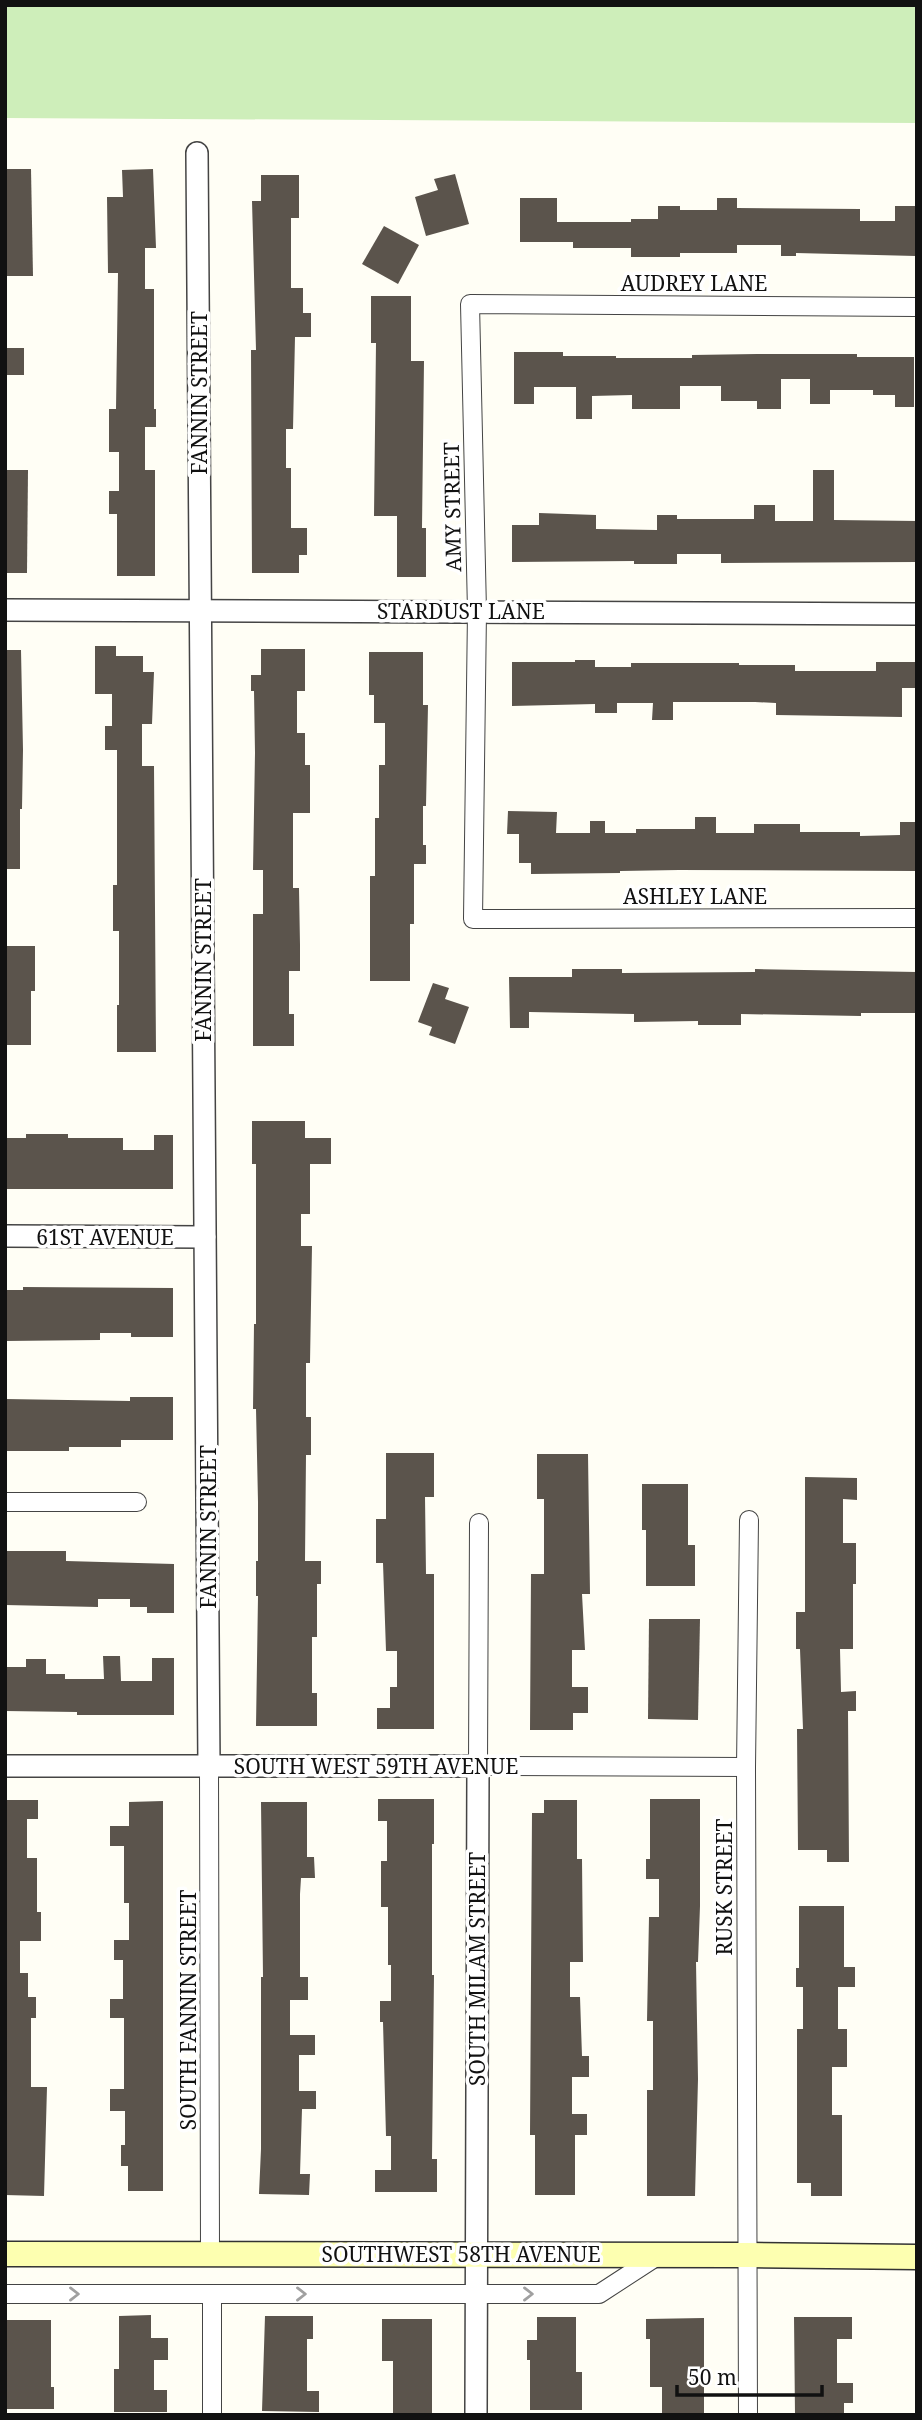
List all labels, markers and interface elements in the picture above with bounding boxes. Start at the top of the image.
street label: AUDREY LANE [621,269,767,297]
street label: FANNIN STREET [185,311,213,475]
street label: AMY STREET [437,442,467,572]
street label: STARDUST LANE [377,597,545,625]
street label: FANNIN STREET [189,878,217,1042]
street label: ASHLEY LANE [623,882,767,910]
street label: 61ST AVENUE [36,1223,174,1251]
street label: FANNIN STREET [194,1445,222,1609]
street label: SOUTH WEST 59TH AVENUE [234,1752,518,1780]
street label: RUSK STREET [710,1818,738,1955]
street label: SOUTH MILAM STREET [463,1852,491,2086]
street label: SOUTH FANNIN STREET [174,1890,202,2130]
street label: SOUTHWEST 58TH AVENUE [321,2240,601,2268]
one-way arrow [69,2286,79,2302]
one-way arrow [296,2286,307,2302]
one-way arrow [524,2286,534,2302]
scale bar [677,2354,822,2398]
text: 50 m [688,2363,737,2391]

